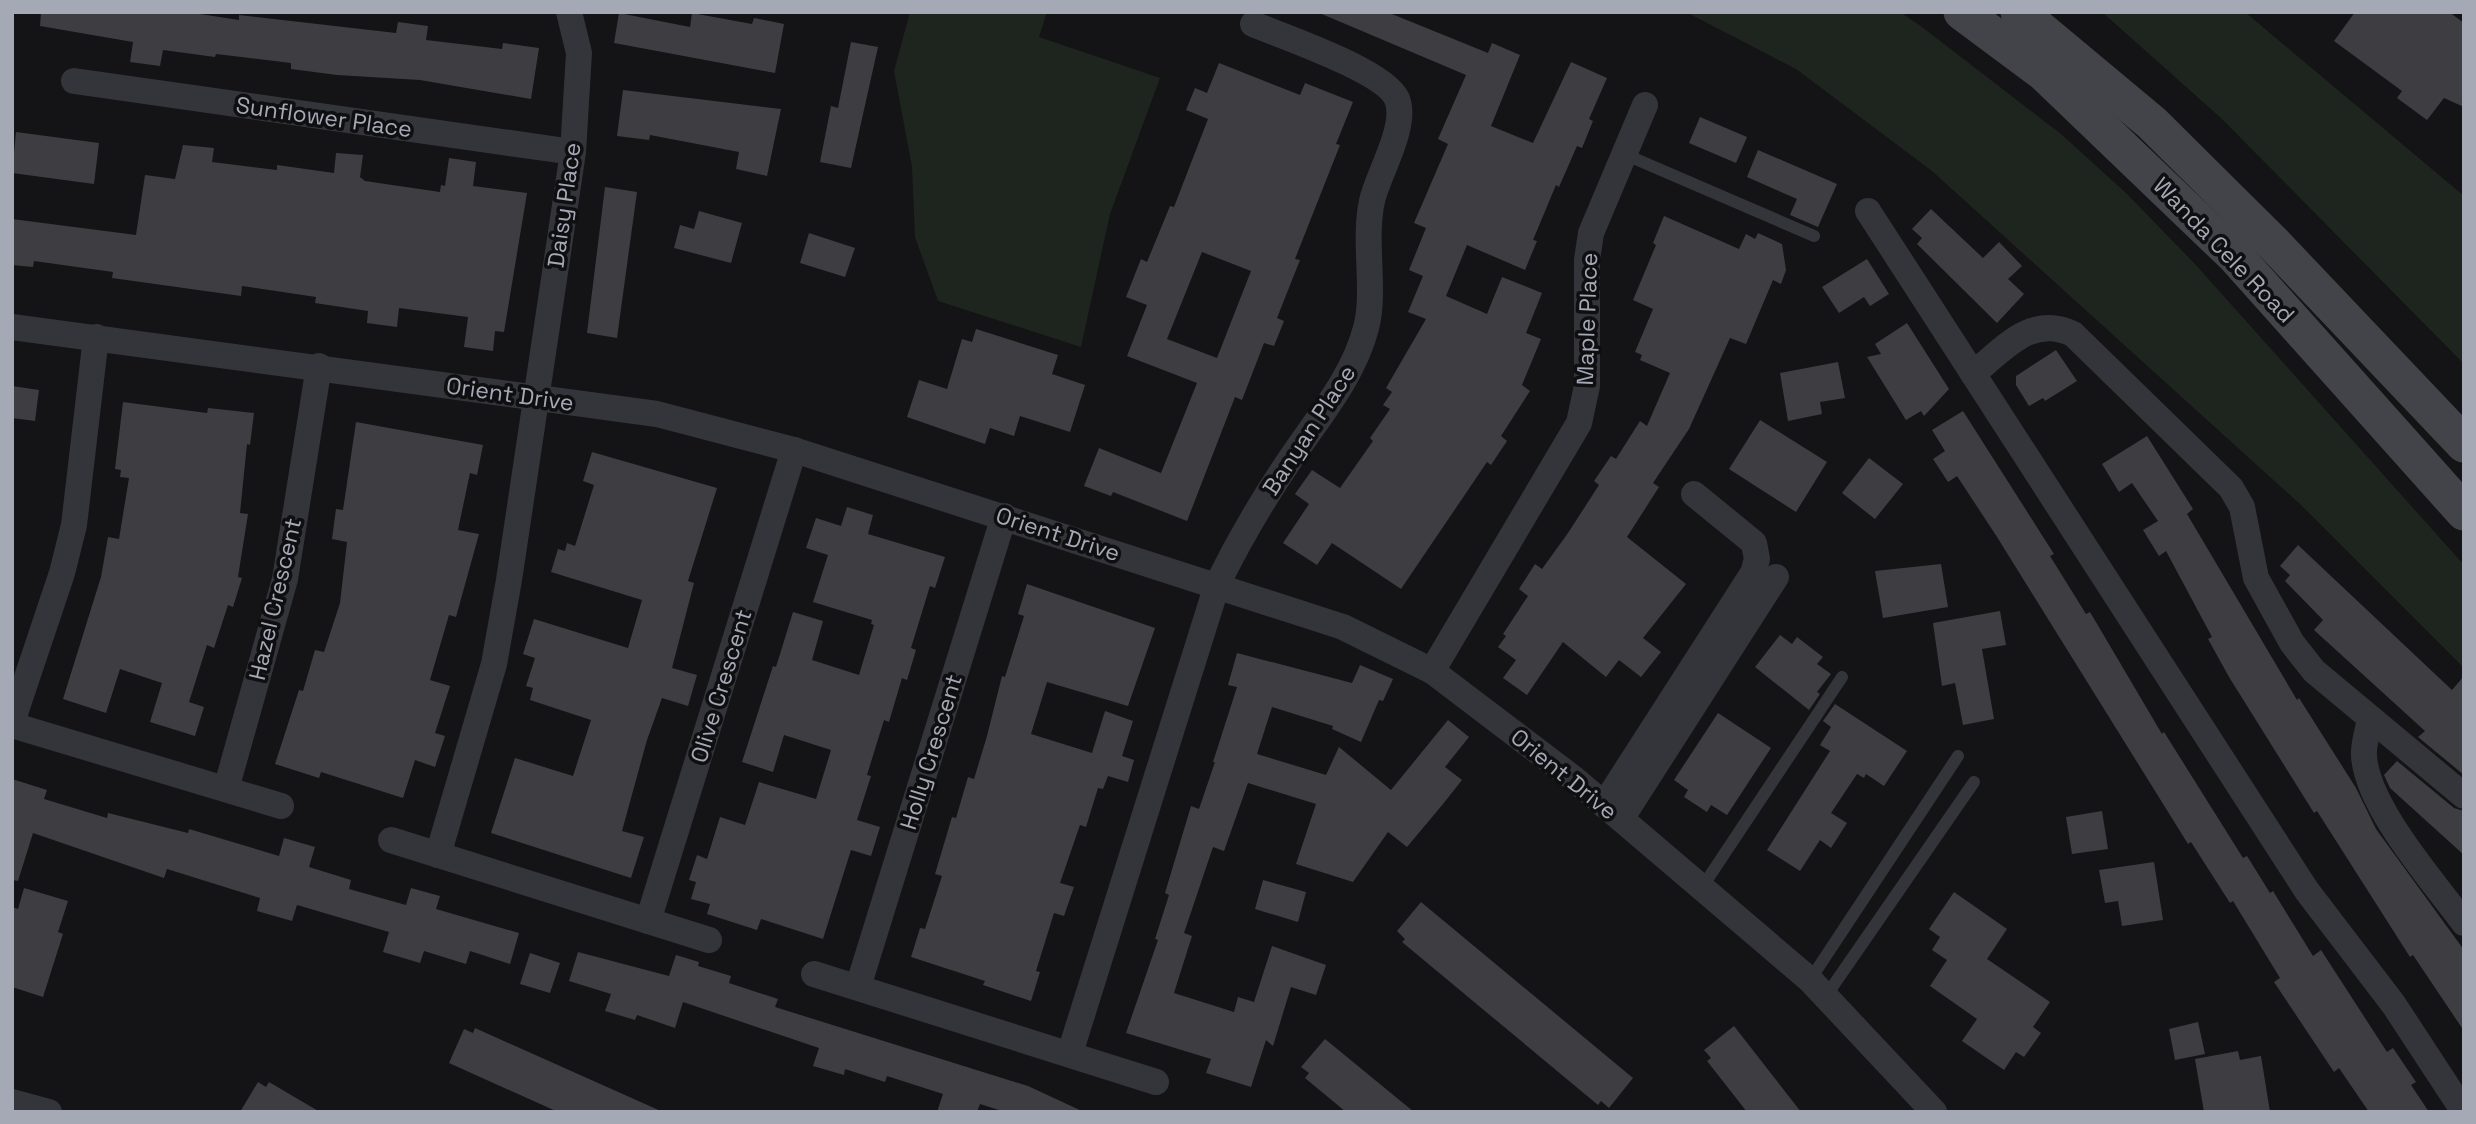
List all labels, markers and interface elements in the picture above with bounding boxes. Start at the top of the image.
street label: Sunflower Place [234,90,414,144]
street label: Daisy Place [540,141,588,269]
street label: Wanda Cele Road [2147,171,2301,329]
street label: Maple Place [1570,252,1604,386]
street label: Banyan Place [1256,359,1362,501]
street label: Orient Drive [444,370,576,418]
street label: Orient Drive [992,500,1124,568]
street label: Hazel Crescent [242,515,308,683]
street label: Olive Crescent [683,606,759,766]
street label: Holly Crescent [893,671,969,833]
street label: Orient Drive [1505,722,1623,826]

